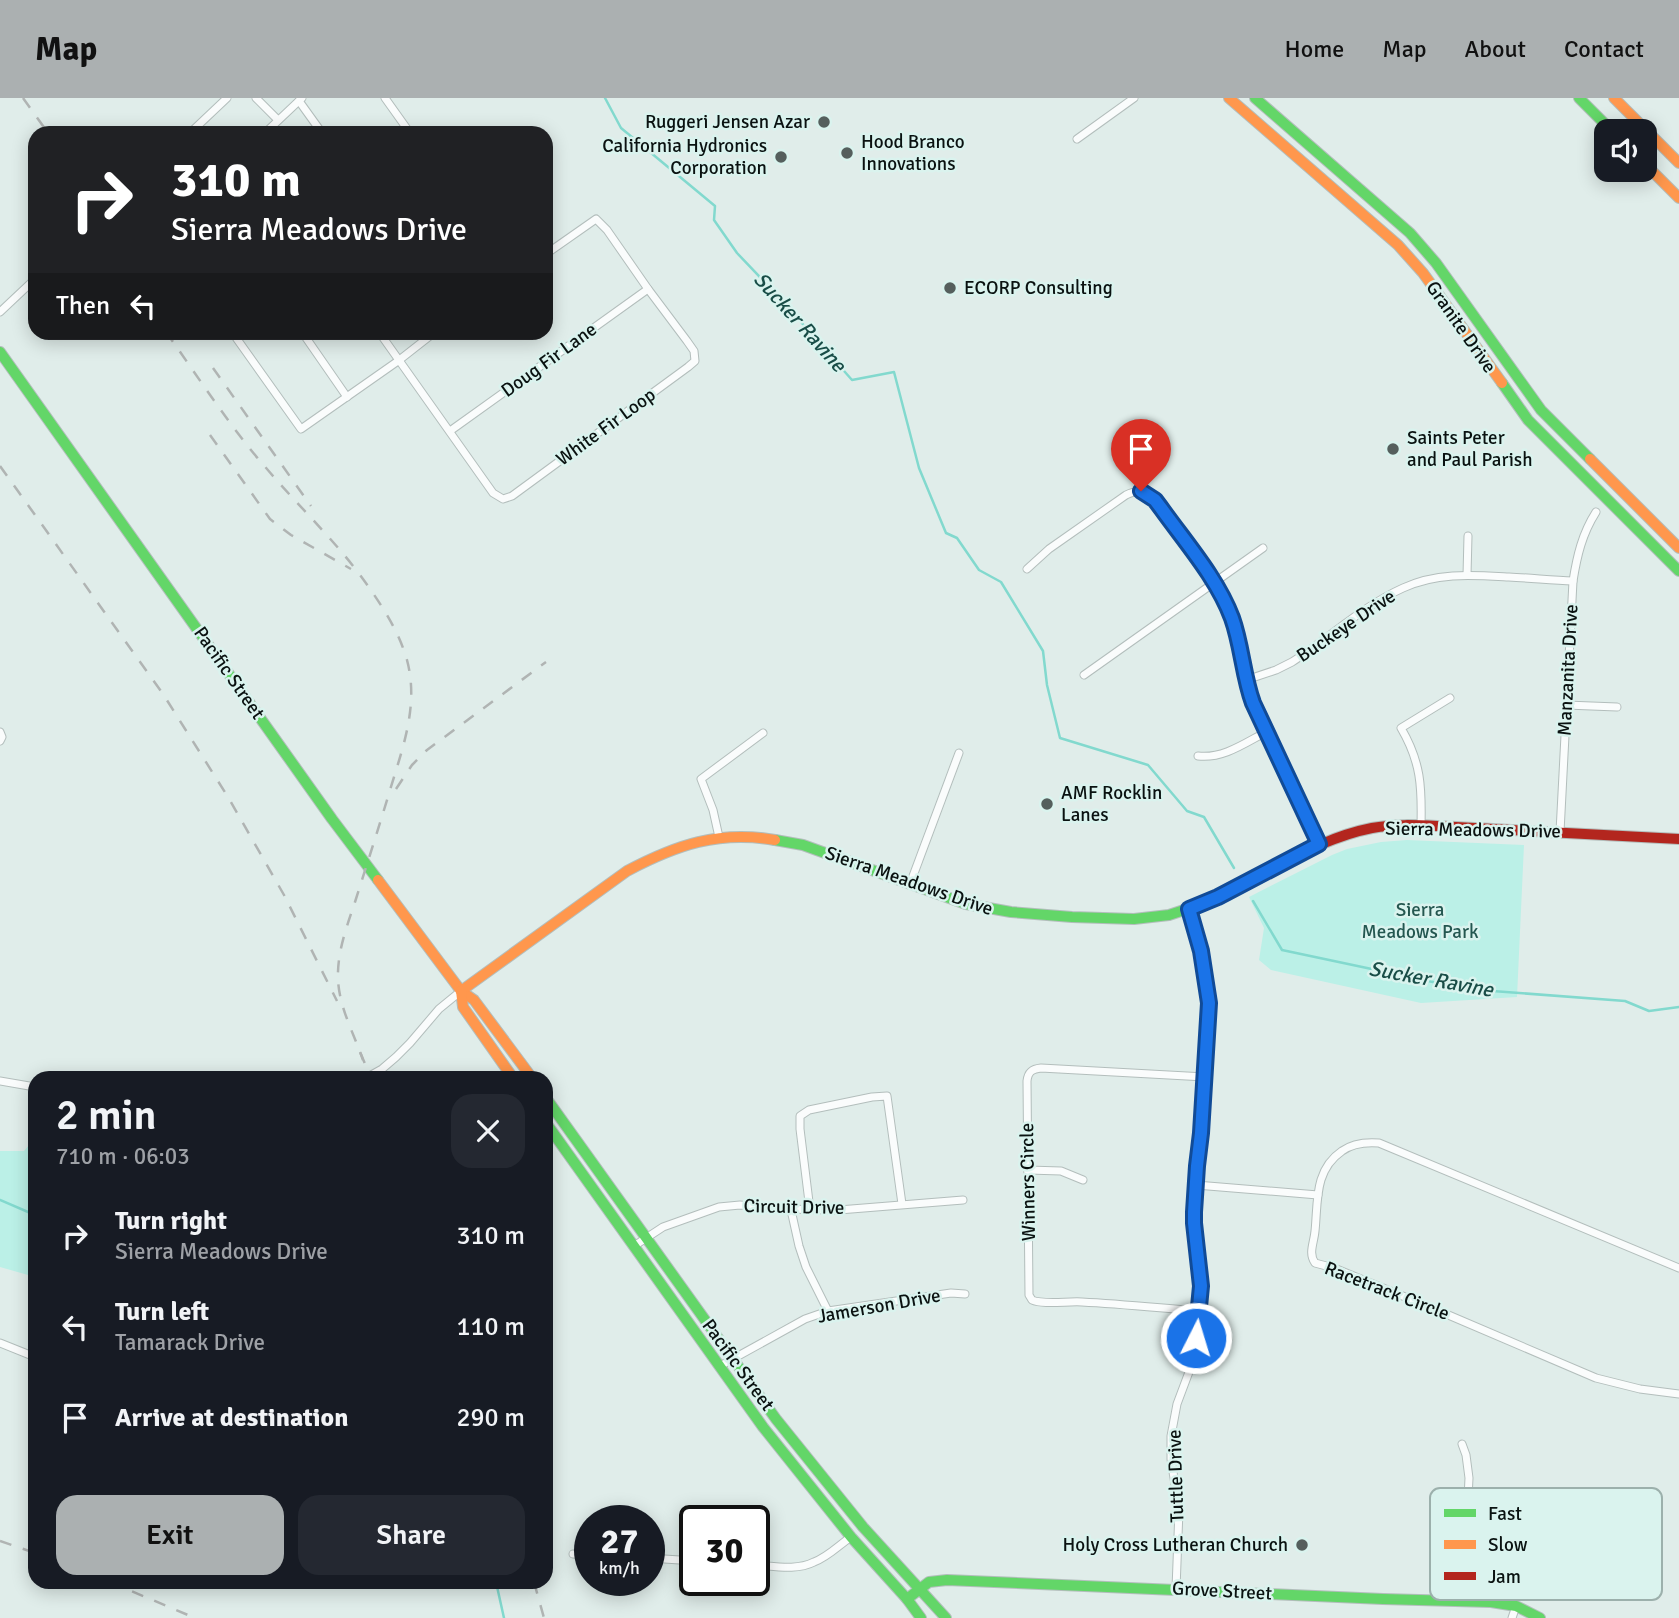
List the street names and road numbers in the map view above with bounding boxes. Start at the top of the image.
street label: Granite Drive [1421,276,1501,378]
street label: Doug Fir Lane [497,317,601,403]
street label: White Fir Loop [552,383,660,471]
street label: Buckeye Drive [1292,584,1400,668]
street label: Manzanita Drive [1553,604,1583,736]
street label: Pacific Street [188,622,270,724]
street label: Sierra Meadows Drive [1385,816,1561,844]
street label: Sierra Meadows Drive [822,841,996,921]
street label: Winners Circle [1015,1123,1041,1241]
street label: Circuit Drive [743,1194,845,1220]
street label: Racetrack Circle [1321,1256,1453,1326]
street label: Jamerson Drive [816,1283,942,1329]
street label: Pacific Street [697,1314,780,1416]
street label: Tuttle Drive [1162,1429,1190,1523]
street label: Grove Street [1171,1576,1273,1606]

